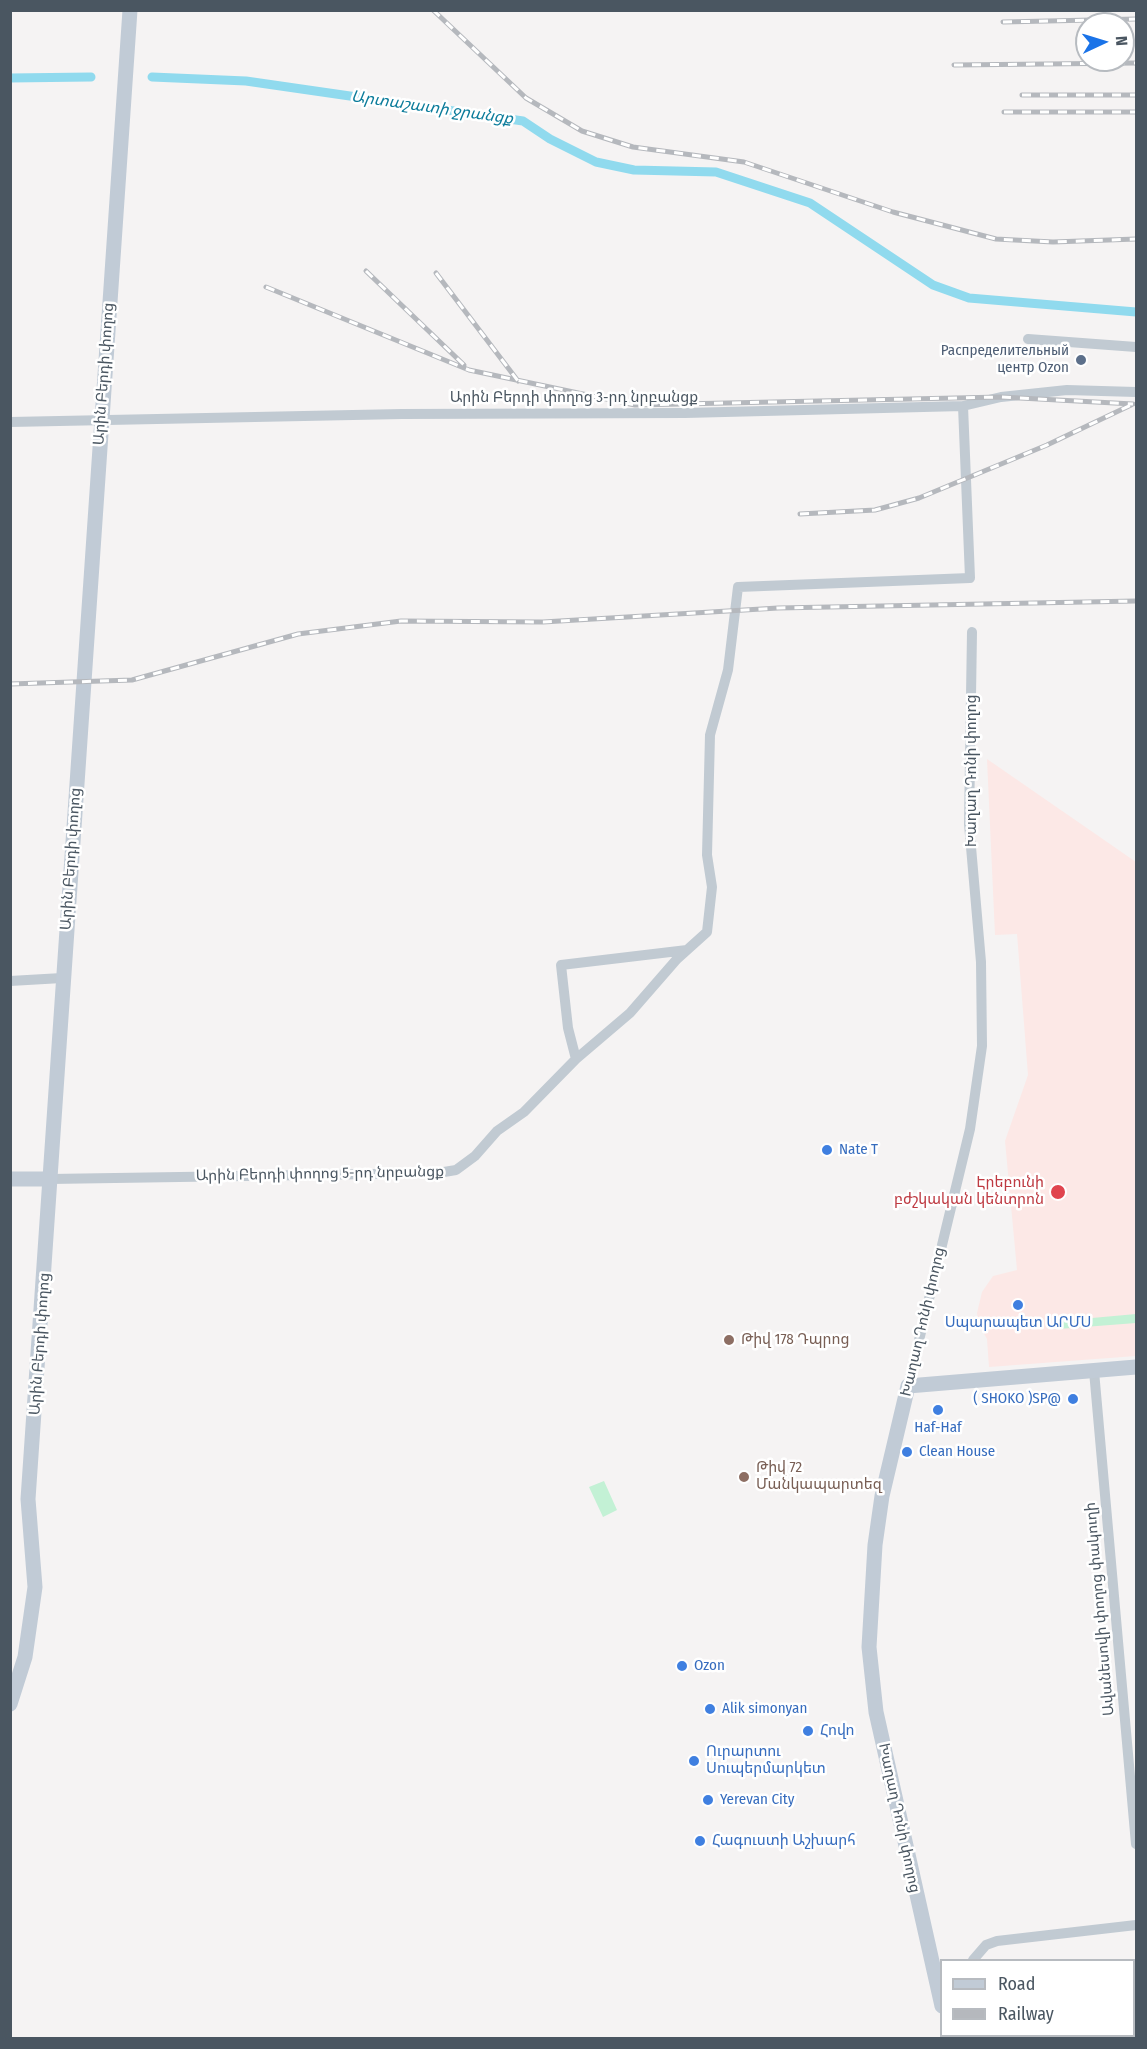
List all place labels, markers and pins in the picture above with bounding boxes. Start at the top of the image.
place label: Распределительный центр Ozon [941,342,1069,377]
marker: Распределительный центр Ozon [1074,353,1088,367]
place label: Nate T [839,1141,878,1159]
marker: Nate T [820,1143,834,1157]
place label: Էրեբունի բժշկական կենտրոն [894,1174,1044,1209]
marker: Էրեբունի բժշկական կենտրոն [1049,1183,1067,1201]
marker: Սպարապետ ԱՐՄՍ [1011,1298,1025,1312]
place label: Սպարապետ ԱՐՄՍ [945,1314,1091,1332]
place label: Թիվ 178 Դպրոց [741,1331,849,1349]
marker: Թիվ 178 Դպրոց [722,1333,736,1347]
place label: ( SHOKO )SP@ [973,1390,1061,1408]
marker: ( SHOKO )SP@ [1066,1392,1080,1406]
marker: Haf-Haf [931,1403,945,1417]
place label: Haf-Haf [914,1419,962,1437]
place label: Clean House [919,1443,995,1461]
marker: Clean House [900,1445,914,1459]
place label: Թիվ 72 Մանկապարտեզ [756,1459,882,1494]
marker: Թիվ 72 Մանկապարտեզ [737,1470,751,1484]
place label: Ozon [694,1657,725,1675]
marker: Ozon [675,1659,689,1673]
place label: Alik simonyan [722,1700,807,1718]
marker: Alik simonyan [703,1702,717,1716]
place label: Հովո [820,1722,854,1740]
marker: Հովո [801,1724,815,1738]
place label: Ուրարտու Սուպերմարկետ [706,1743,826,1778]
marker: Ուրարտու Սուպերմարկետ [687,1754,701,1768]
place label: Yerevan City [720,1791,794,1809]
marker: Yerevan City [701,1793,715,1807]
place label: Հագուստի Աշխարհ [712,1832,856,1850]
marker: Հագուստի Աշխարհ [693,1834,707,1848]

